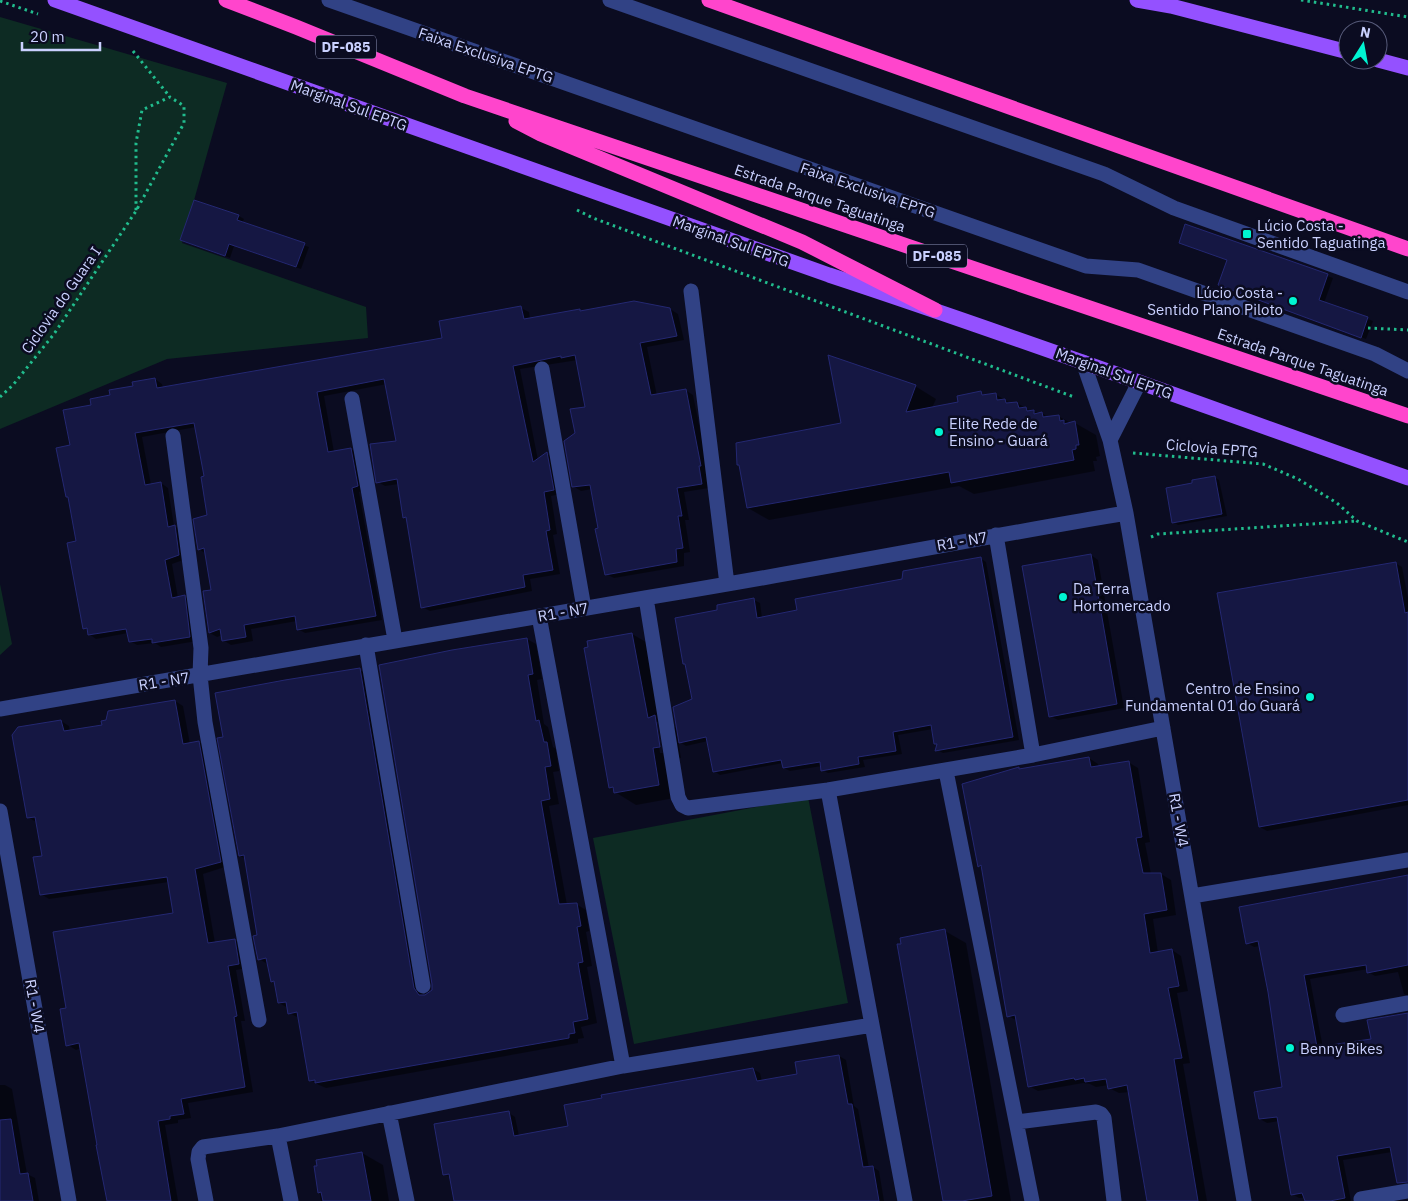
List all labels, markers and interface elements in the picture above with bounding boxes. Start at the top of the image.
scale bar [22,20,100,52]
north arrow [1338,20,1388,70]
text: N [1359,22,1372,42]
street label: Faixa Exclusiva EPTG [416,23,556,87]
text: 20 m [30,27,65,46]
road number: DF-085 [316,36,376,58]
street label: Marginal Sul EPTG [288,75,410,135]
street label: Faixa Exclusiva EPTG [798,158,938,222]
street label: Estrada Parque Taguatinga [732,160,908,236]
street label: Marginal Sul EPTG [670,211,792,271]
place label: Lúcio Costa - Sentido Taguatinga [1257,216,1385,252]
marker: Lúcio Costa - Sentido Taguatinga [1241,228,1253,240]
street label: Ciclovia do Guara I [17,243,105,357]
road number: DF-085 [907,245,967,268]
place label: Lúcio Costa - Sentido Plano Piloto [1147,283,1283,319]
marker: Lúcio Costa - Sentido Plano Piloto [1287,295,1299,307]
street label: Estrada Parque Taguatinga [1215,324,1391,400]
street label: Marginal Sul EPTG [1053,343,1175,403]
place label: Elite Rede de Ensino - Guará [949,414,1048,450]
marker: Elite Rede de Ensino - Guará [933,426,945,438]
street label: Ciclovia EPTG [1165,435,1259,461]
street label: R1 - N7 [935,527,989,555]
place label: Da Terra Hortomercado [1073,579,1171,615]
marker: Da Terra Hortomercado [1057,591,1069,603]
street label: R1 - N7 [536,598,590,626]
street label: R1 - N7 [137,668,191,694]
place label: Centro de Ensino Fundamental 01 do Guará [1125,679,1300,715]
marker: Centro de Ensino Fundamental 01 do Guará [1304,691,1316,703]
street label: R1 - W4 [1165,792,1193,848]
street label: R1 - W4 [21,978,49,1034]
place label: Benny Bikes [1300,1039,1383,1058]
marker: Benny Bikes [1284,1042,1296,1054]

